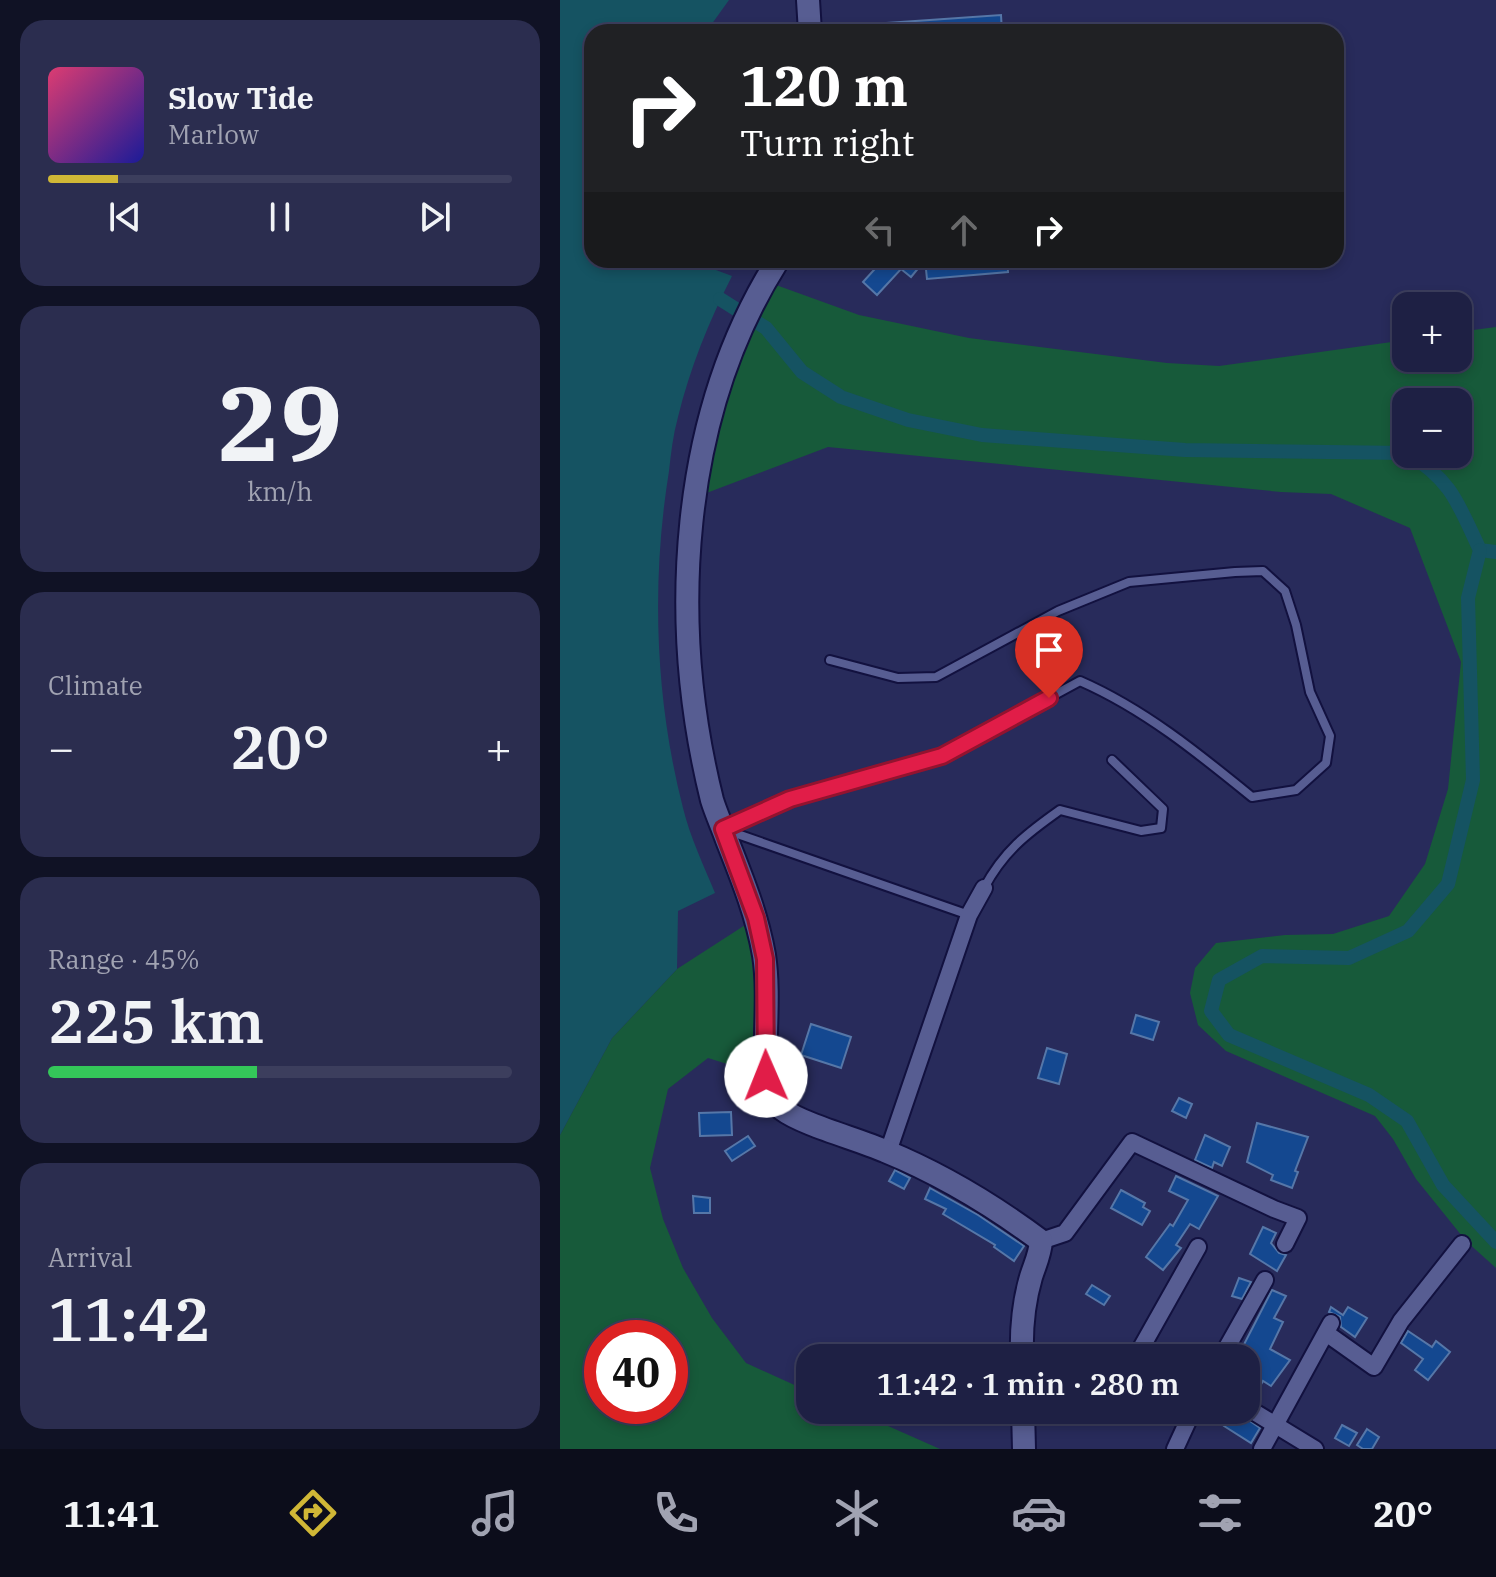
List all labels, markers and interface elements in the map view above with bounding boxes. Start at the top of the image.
text: 120 m [740,49,908,121]
icon: right [608,56,712,160]
text: Slow Tide [168,78,314,117]
text: Marlow [168,117,259,151]
text: Turn right [740,119,914,166]
icon: previous [103,195,147,239]
icon: pause [258,195,302,239]
icon: next [413,195,457,239]
icon: left [858,208,902,252]
icon: ahead [942,208,986,252]
icon: right [1026,208,1070,252]
map controls [1392,292,1472,468]
button: + [1392,292,1472,372]
text: 29 [218,354,342,490]
button: − [1392,388,1472,468]
text: km/h [247,474,313,508]
pin [1015,616,1083,698]
icon: arrive [1027,628,1071,672]
text: Climate [48,668,143,702]
text: 20° [230,707,330,786]
text: − [48,719,74,776]
text: + [486,719,512,776]
text: Range · 45% [48,942,200,976]
text: 225 km [48,981,264,1060]
position arrow [724,1034,808,1118]
text: Arrival [48,1240,133,1274]
text: 11:42 [48,1279,210,1358]
speed limit sign: 40 [584,1320,688,1424]
text: 11:42 · 1 min · 280 m [877,1364,1179,1403]
icon: directions [285,1485,341,1541]
icon: music [467,1485,523,1541]
icon: phone [648,1485,704,1541]
icon: climate [829,1485,885,1541]
icon: car [1011,1485,1067,1541]
icon: filters [1192,1485,1248,1541]
text: 11:41 [63,1490,160,1537]
text: 20° [1373,1490,1433,1537]

